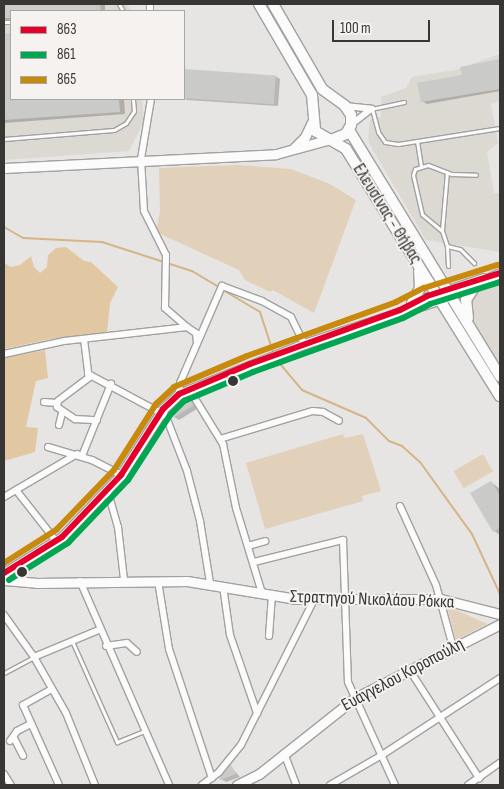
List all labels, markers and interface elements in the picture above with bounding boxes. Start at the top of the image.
legend [10,10,185,100]
scale bar [334,10,432,42]
text: 100 m [340,19,371,38]
text: 863 [57,20,76,39]
text: 861 [57,45,75,64]
text: 865 [57,70,76,89]
street label: Ελευσίνας - Θήβας [348,160,426,268]
unlabelled marker [228,376,238,386]
unlabelled marker [17,567,27,577]
street label: Στρατηγού Νικολάου Ρόκκα [290,586,454,614]
street label: Ευάγγελου Κοροπούλη [338,634,468,716]

